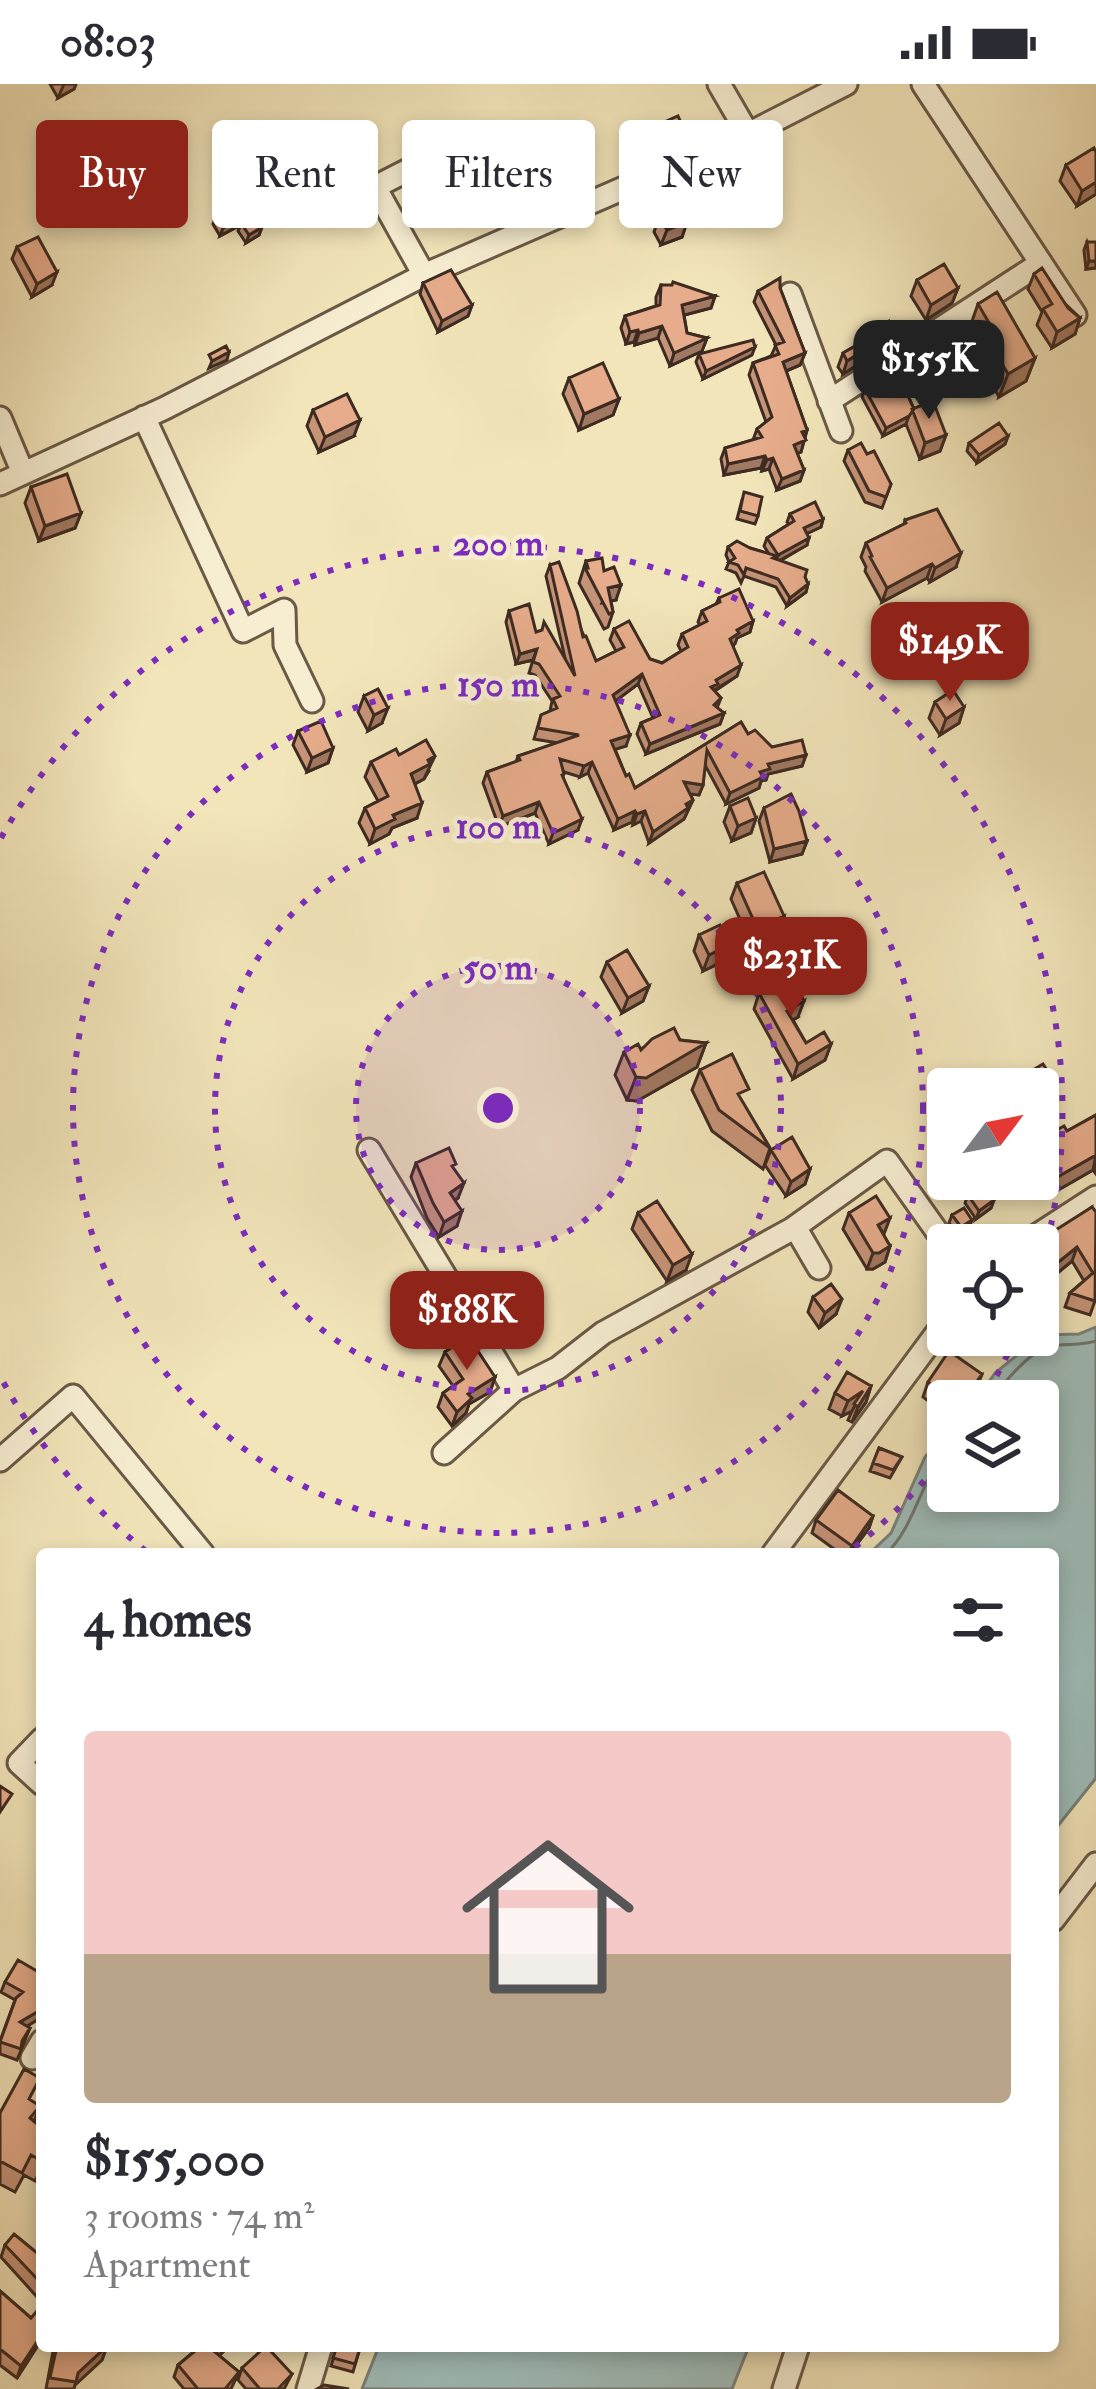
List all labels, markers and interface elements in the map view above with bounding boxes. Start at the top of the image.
text: 08:03 [60,14,156,70]
chip: Buy [36,120,188,228]
chip: Rent [212,120,378,228]
chip: Filters [402,120,595,228]
chip: New [619,120,783,228]
pin: $155K [845,320,1013,422]
text: $155K [880,334,978,383]
text: 200 m [453,521,543,566]
pin: $149K [866,602,1034,704]
text: $149K [898,616,1002,665]
text: 150 m [457,662,539,707]
text: 100 m [455,804,541,849]
pin: $231K [707,917,875,1019]
text: $231K [742,931,840,980]
text: 50 m [463,945,533,990]
north arrow [927,1068,1059,1200]
map controls [927,1068,1059,1512]
centre of rings [477,1087,519,1129]
button: locate [927,1224,1059,1356]
pin: $188K [383,1271,551,1373]
text: $188K [417,1285,517,1334]
button: layers [927,1380,1059,1512]
icon: filters [945,1587,1011,1653]
text: 4 homes [84,1588,252,1652]
icon: home [440,1809,656,2025]
text: $155,000 [84,2127,266,2191]
text: 3 rooms · 74 m² [84,2191,314,2240]
text: Apartment [84,2240,251,2289]

